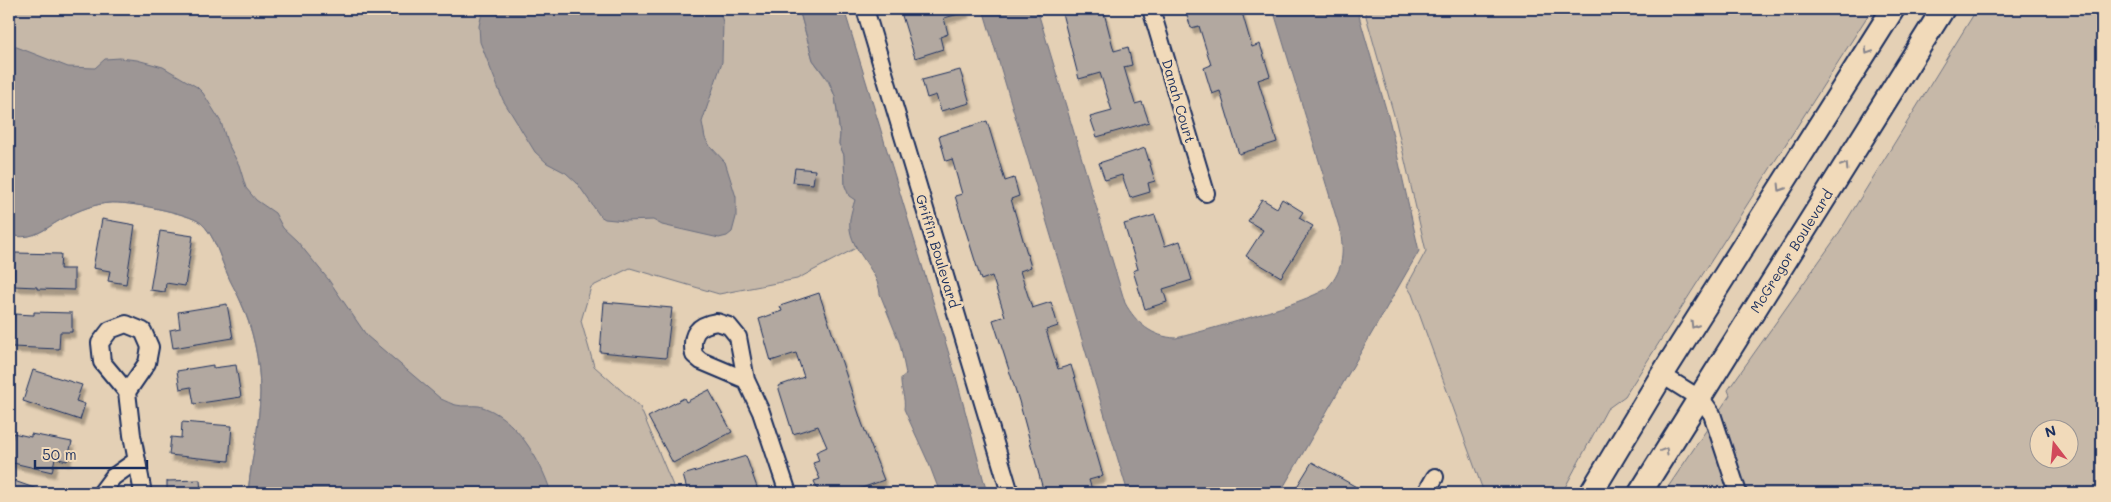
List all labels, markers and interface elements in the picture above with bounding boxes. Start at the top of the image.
one-way arrow [1865,45,1874,54]
street label: Danah Court [1158,57,1200,145]
one-way arrow [1838,162,1848,171]
one-way arrow [1778,182,1787,191]
street label: McGregor Boulevard [1745,186,1837,316]
street label: Griffin Boulevard [912,192,964,310]
one-way arrow [1690,319,1700,328]
north arrow [2028,420,2078,470]
text: N [2043,420,2058,442]
scale bar [35,437,148,469]
text: 50 m [42,444,77,464]
one-way arrow [1658,448,1668,457]

